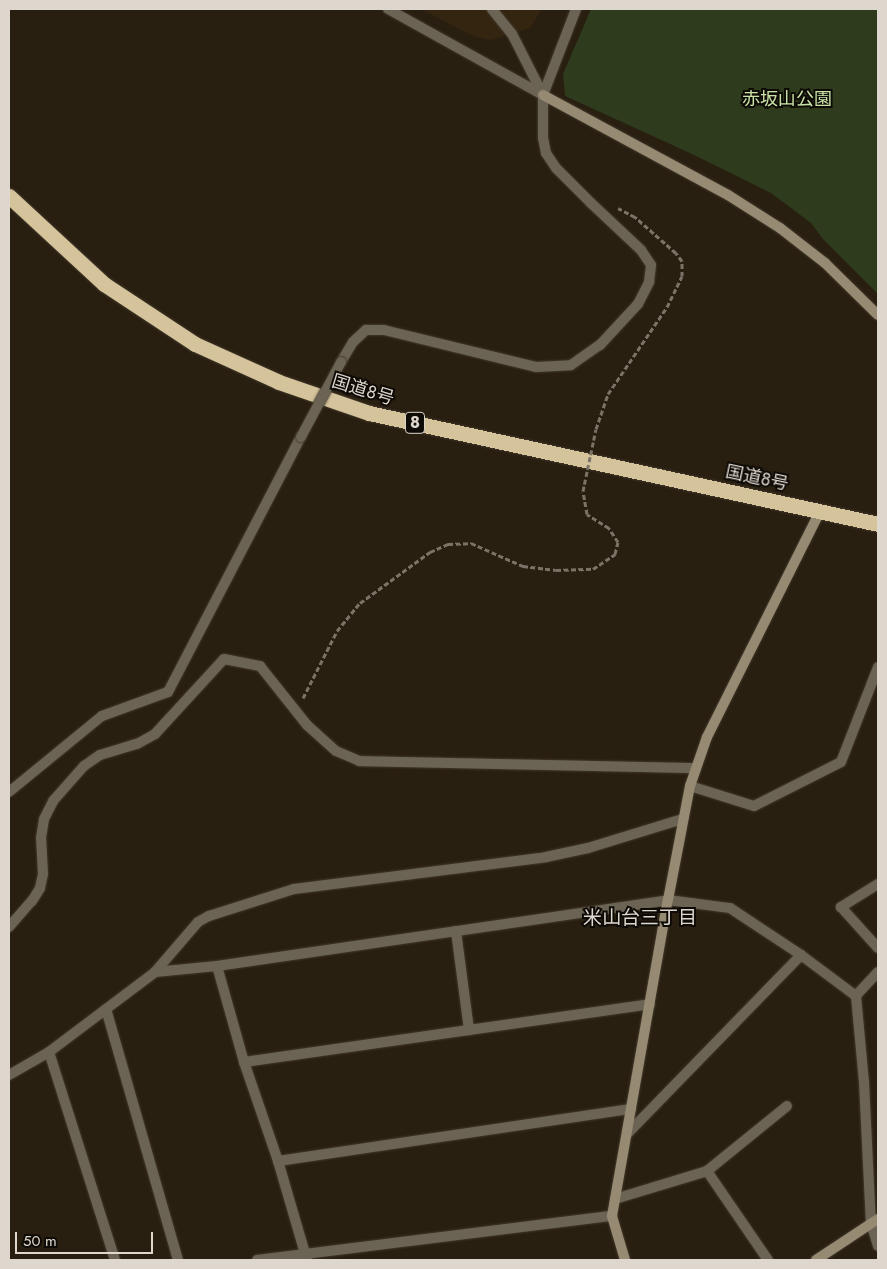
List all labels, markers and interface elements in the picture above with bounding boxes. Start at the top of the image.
park label: 赤坂山公園 [742,88,832,110]
street label: 国道8号 [329,370,397,410]
road number: 8 [404,409,426,436]
street label: 国道8号 [724,461,790,495]
district label: 米山台三丁目 [583,907,697,929]
scale bar [18,1222,155,1254]
text: 50 m [23,1230,57,1252]

